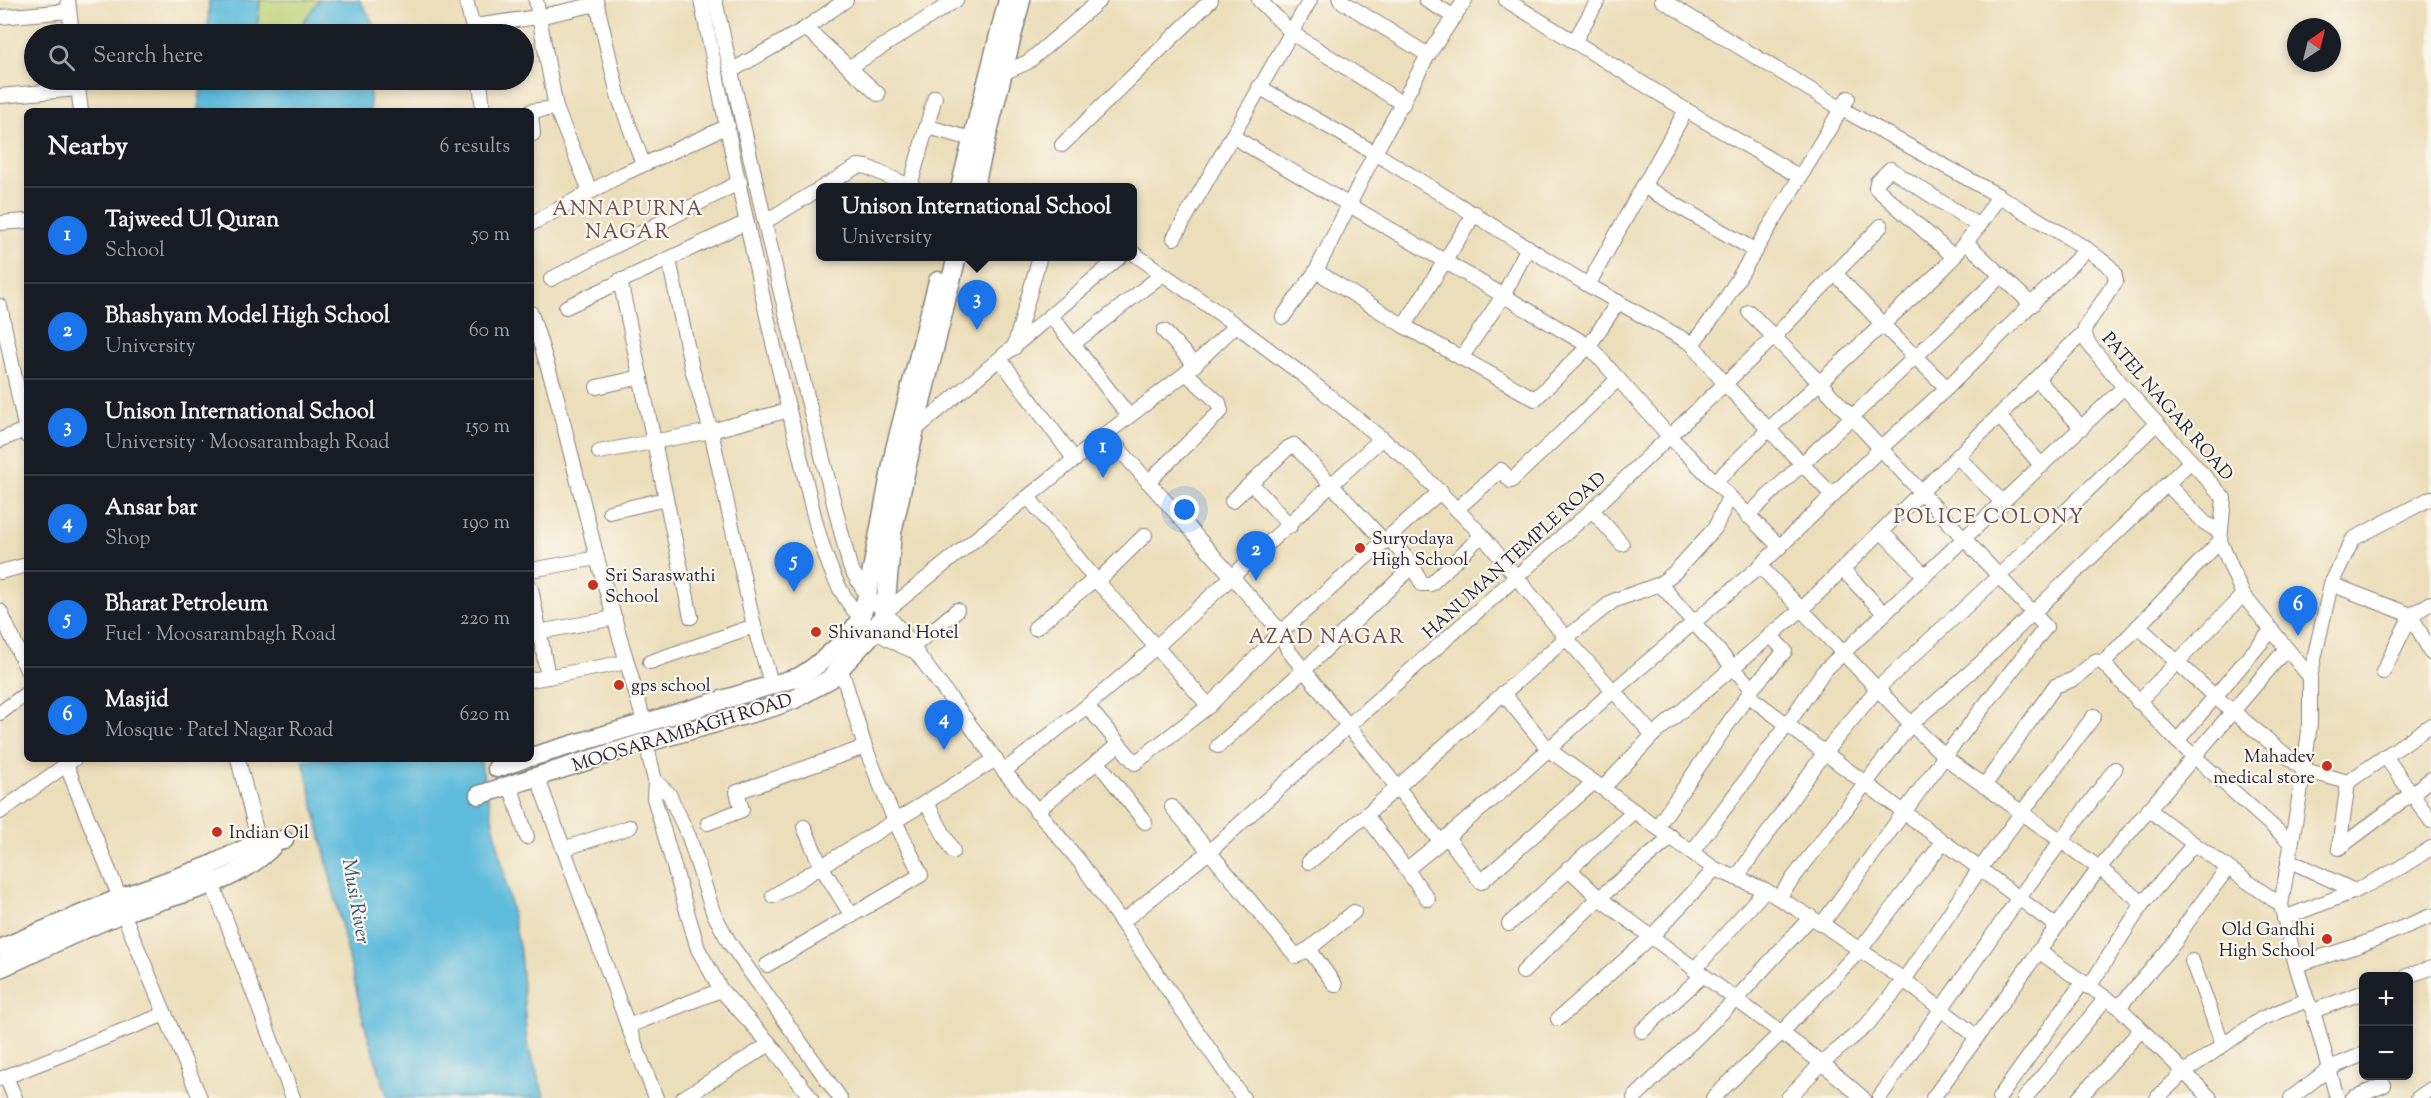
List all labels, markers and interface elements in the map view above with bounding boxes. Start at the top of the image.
north arrow [2287,18,2341,72]
search box [24,24,534,90]
icon: search [45,41,78,74]
text: Search here [93,41,203,73]
text: Nearby [48,129,128,166]
text: 6 results [440,133,510,162]
popup [816,183,1137,261]
text: Unison International School [842,192,1111,224]
district label: ANNAPURNA NAGAR [552,196,704,248]
text: Tajweed Ul Quran [105,205,279,237]
text: 1 [64,221,71,250]
text: 50 m [472,221,510,250]
text: University [842,224,932,253]
text: School [105,237,165,266]
pin: 3 [958,280,996,330]
text: Bhashyam Model High School [105,301,390,333]
text: 2 [63,317,72,346]
text: 60 m [469,317,510,346]
street label: PATEL NAGAR ROAD [2095,327,2238,487]
text: University [105,333,196,362]
text: Unison International School [105,397,375,429]
text: 3 [63,413,72,442]
text: 150 m [465,413,510,442]
pin: 1 [1084,428,1122,478]
text: University · Moosarambagh Road [105,429,390,458]
street label: HANUMAN TEMPLE ROAD [1418,467,1613,646]
text: Ansar bar [105,493,197,525]
your location [1170,495,1199,524]
district label: POLICE COLONY [1893,504,2085,533]
text: 4 [62,509,73,538]
text: 190 m [462,509,510,538]
text: Shop [105,525,150,554]
place label: Suryodaya High School [1372,527,1468,574]
pin: 2 [1236,532,1276,581]
marker: Suryodaya High School [1353,541,1367,555]
pin: 5 [774,542,814,592]
place label: Sri Saraswathi School [605,564,716,611]
marker: Sri Saraswathi School [586,578,600,592]
pin: 6 [2278,586,2318,636]
text: Bharat Petroleum [105,589,268,621]
text: 5 [64,605,71,634]
text: 220 m [460,605,510,634]
text: Fuel · Moosarambagh Road [105,621,336,650]
place label: Shivanand Hotel [828,621,959,647]
district label: AZAD NAGAR [1249,624,1405,653]
marker: Shivanand Hotel [809,625,823,639]
place label: gps school [631,674,711,700]
marker: gps school [612,678,626,692]
text: Masjid [105,685,169,717]
street label: MOOSARAMBAGH ROAD [569,688,796,780]
pin: 4 [924,700,964,750]
text: 6 [63,701,72,730]
text: 620 m [460,701,510,730]
text: Mosque · Patel Nagar Road [105,717,333,746]
place label: Mahadev medical store [2213,745,2316,792]
marker: Mahadev medical store [2320,759,2334,773]
place label: Indian Oil [229,821,309,847]
marker: Indian Oil [210,825,224,839]
water label: Musi River [333,857,376,946]
place label: Old Gandhi High School [2219,918,2315,965]
marker: Old Gandhi High School [2320,932,2334,946]
map controls [2359,972,2413,1080]
button: + [2359,972,2413,1026]
button: − [2359,1026,2413,1080]

